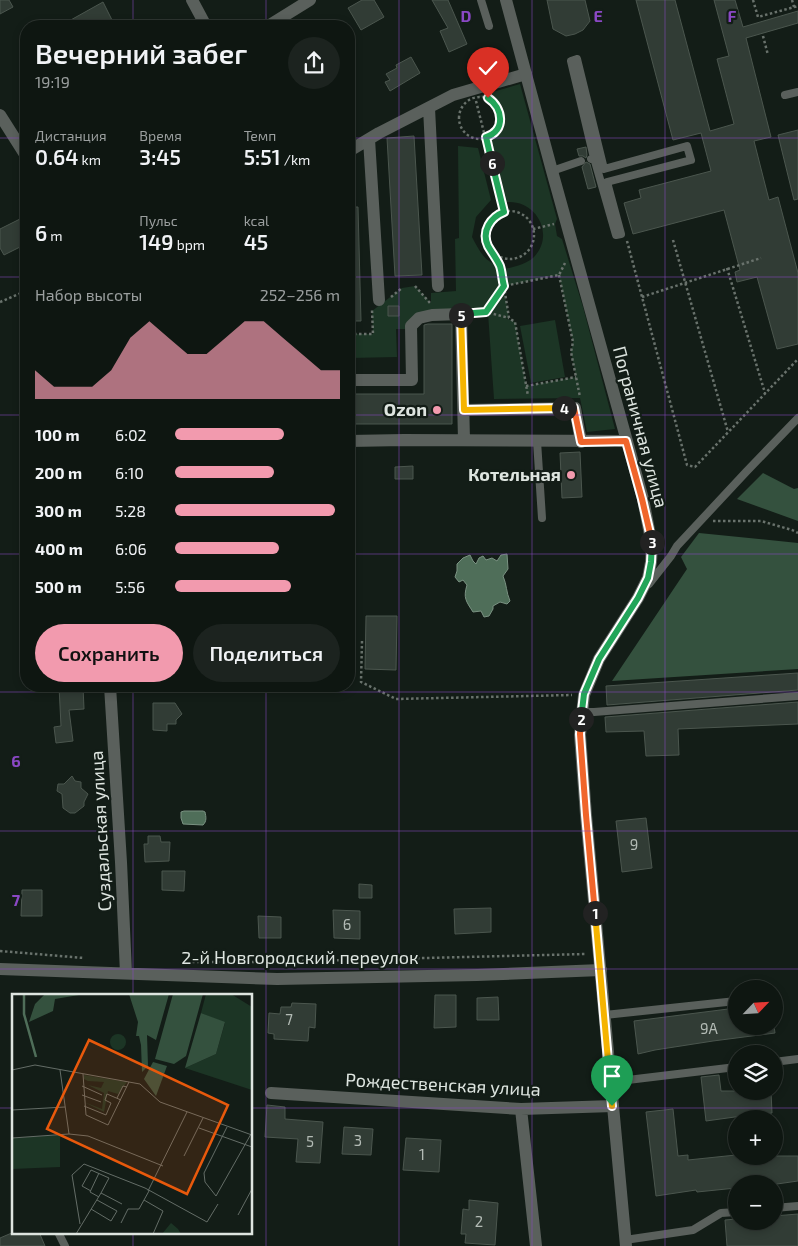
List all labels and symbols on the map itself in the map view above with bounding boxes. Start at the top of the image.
text: D [461,6,472,25]
text: E [593,6,603,25]
text: F [728,6,737,25]
pin [467,47,509,98]
pin: 6 [480,150,504,176]
pin: 5 [448,302,474,328]
street label: Пограничная улица [609,344,673,510]
pin: 4 [552,396,576,420]
place label: Ozon [384,398,427,420]
marker: Ozon [431,404,443,416]
place label: Котельная [468,463,561,485]
marker: Котельная [565,469,577,481]
pin: 3 [640,530,664,554]
pin: 2 [568,706,594,732]
street label: Суздальская улица [85,750,115,912]
text: 6 [11,751,21,770]
house number: 9 [630,835,638,853]
text: 7 [12,890,21,909]
pin: 1 [582,900,608,926]
house number: 6 [343,915,351,933]
street label: 2-й Новгородский переулок [181,946,419,968]
north arrow [728,980,782,1035]
inset map [12,994,252,1234]
house number: 7 [285,1010,293,1028]
house number: 9А [700,1019,719,1037]
pin [591,1055,633,1106]
street label: Рождественская улица [345,1068,541,1100]
house number: 3 [354,1131,362,1149]
house number: 5 [306,1132,314,1150]
house number: 1 [419,1145,425,1163]
house number: 2 [475,1212,483,1230]

